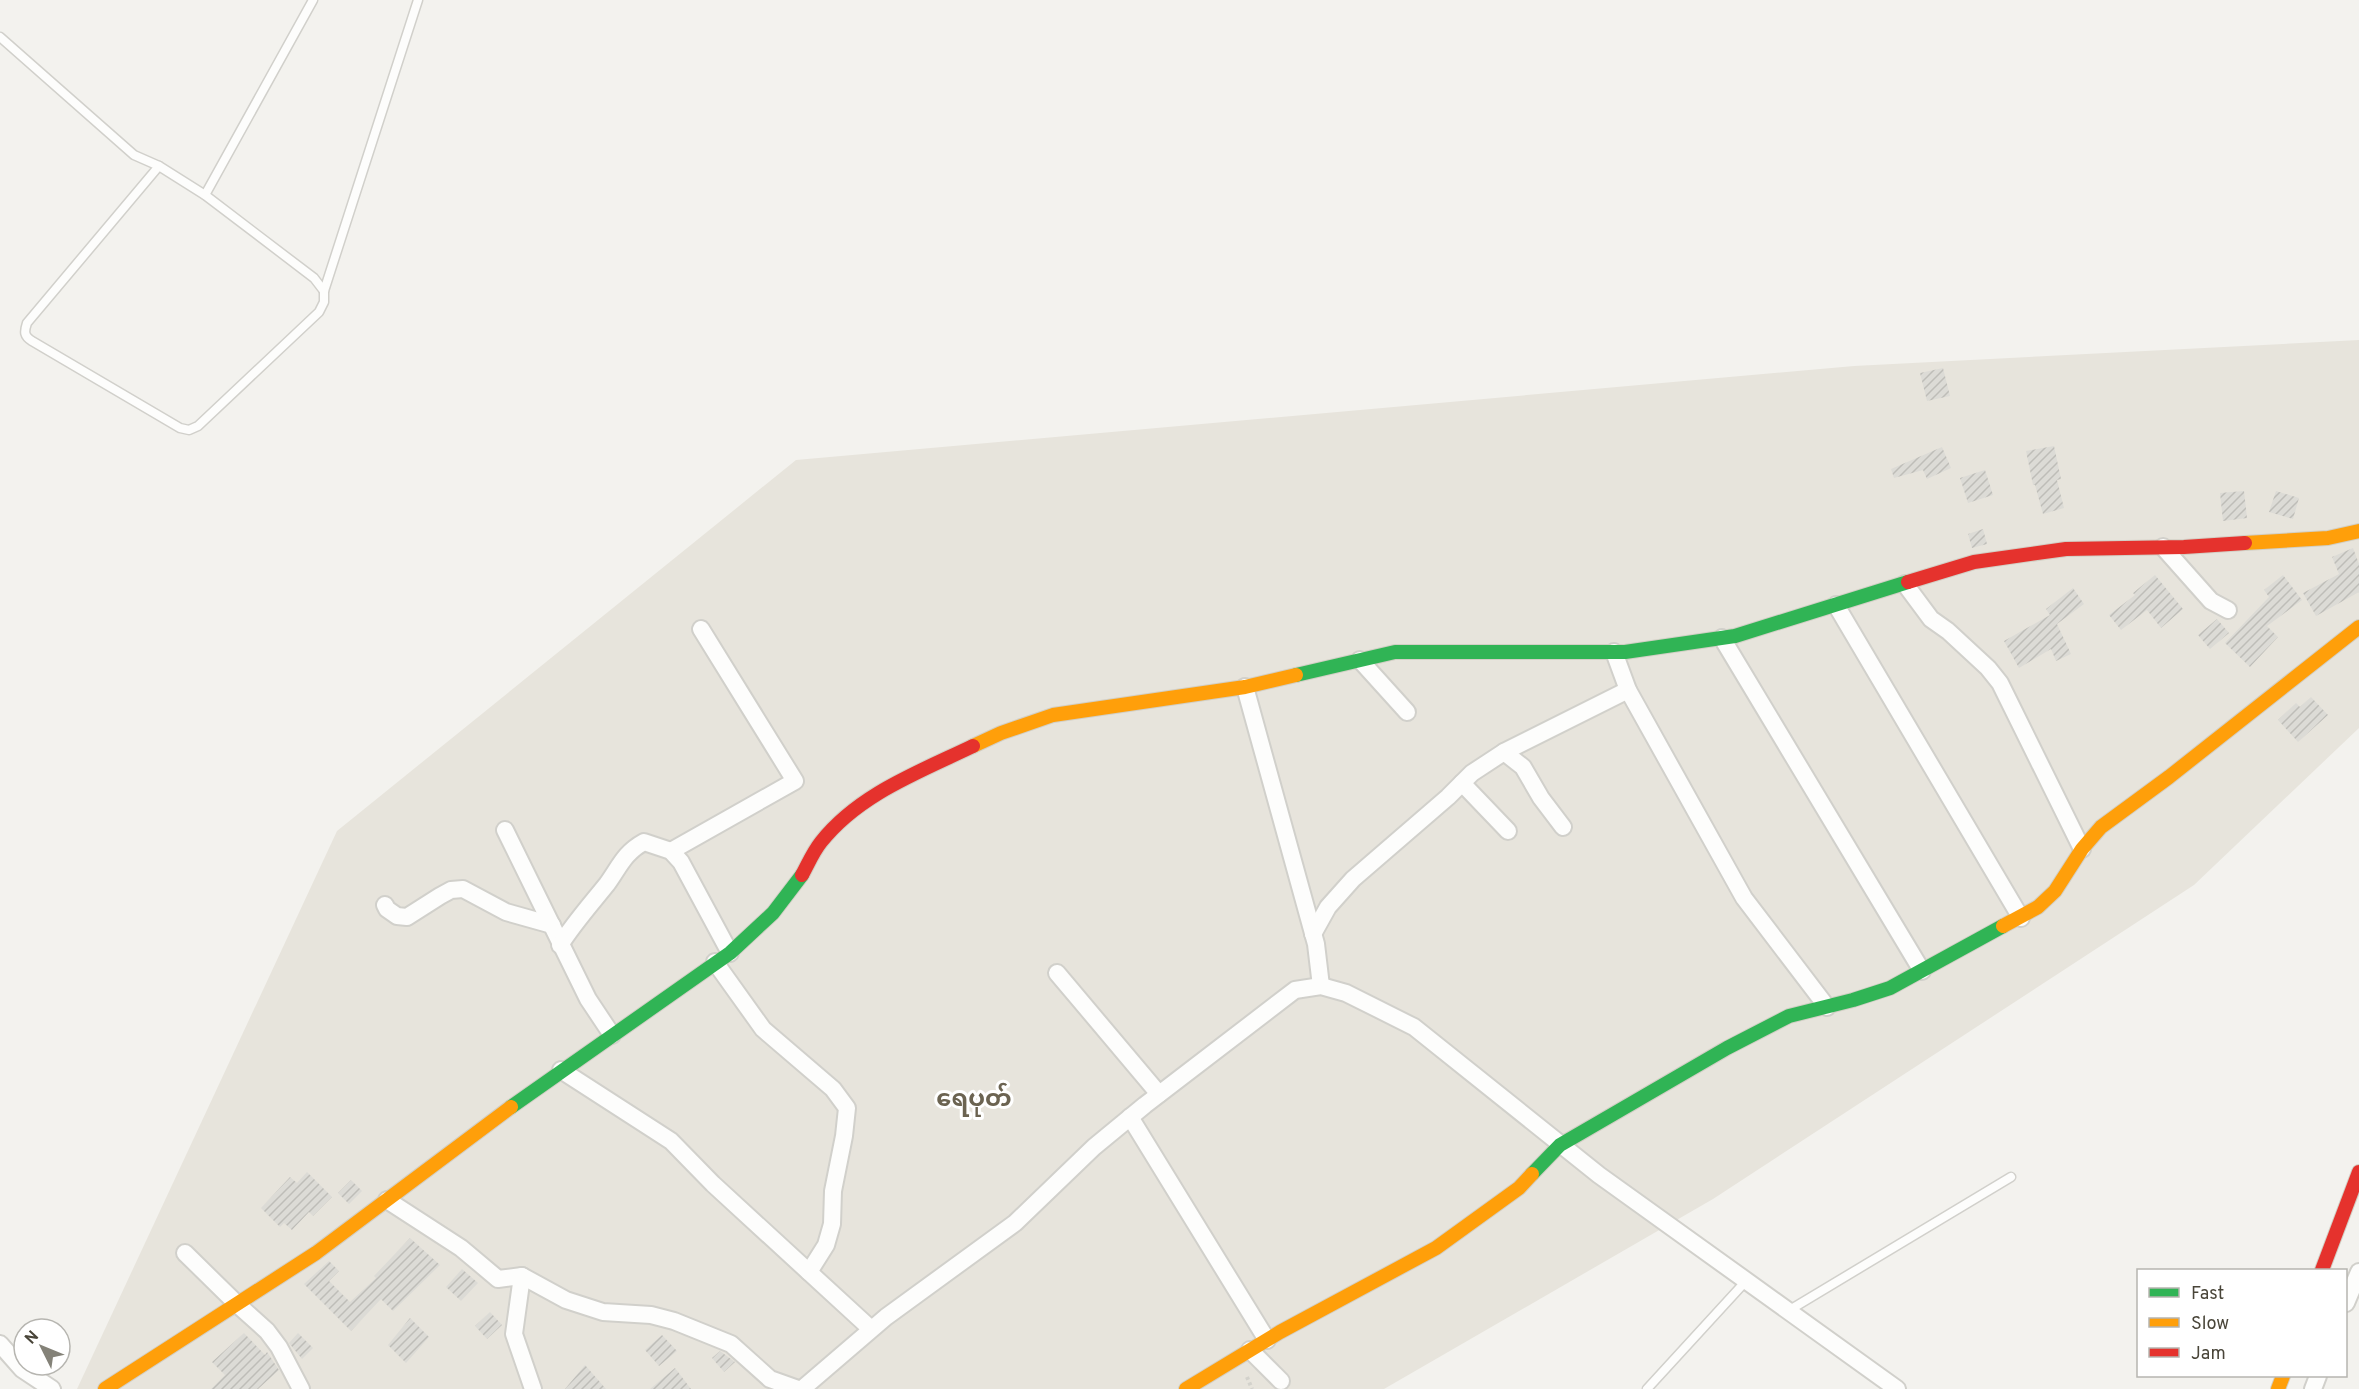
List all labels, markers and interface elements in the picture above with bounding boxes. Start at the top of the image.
district label: ရေပုတ် [936,1082,1012,1117]
legend [2137,1269,2347,1377]
text: Fast [2191,1283,2224,1306]
text: Slow [2191,1313,2229,1336]
north arrow [12,1317,72,1377]
text: N [21,1327,44,1349]
text: Jam [2191,1343,2226,1366]

